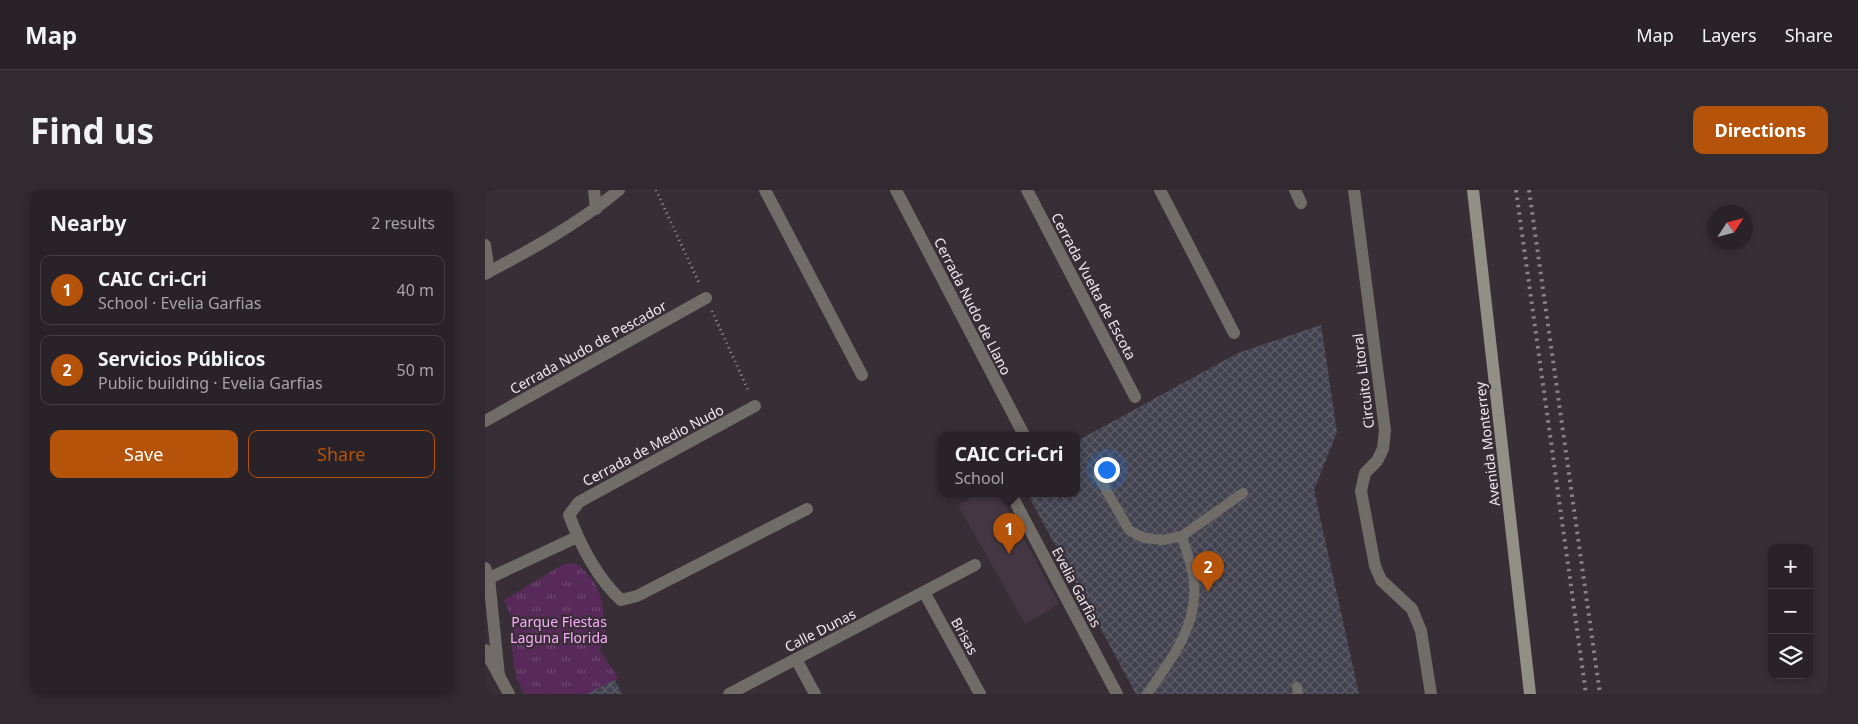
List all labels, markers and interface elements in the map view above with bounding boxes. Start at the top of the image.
text: Map [25,18,77,51]
text: Map [1636,23,1674,47]
text: Layers [1702,23,1757,47]
text: Share [1785,23,1833,47]
button: Directions [1693,106,1828,154]
text: Find us [30,107,154,154]
north arrow [1708,205,1753,250]
text: Nearby [50,209,126,237]
street label: Cerrada Vuelta de Escota [1047,209,1141,363]
text: 2 results [371,212,435,234]
street label: Cerrada Nudo de Llano [930,234,1016,378]
text: CAIC Cri-Cri [98,266,207,292]
text: 1 [62,279,72,301]
text: 40 m [397,279,434,301]
text: School · Evelia Garfias [98,292,261,314]
street label: Cerrada Nudo de Pescador [506,296,670,398]
street label: Circuito Litoral [1348,332,1378,430]
text: Servicios Públicos [98,346,265,372]
text: 2 [62,359,72,381]
text: 50 m [397,359,434,381]
text: Public building · Evelia Garfias [98,372,323,394]
street label: Avenida Monterrey [1470,380,1504,507]
street label: Cerrada de Medio Nudo [579,400,727,490]
button: Save [50,430,238,478]
button: Share [248,430,435,478]
popup [938,432,1080,497]
text: CAIC Cri-Cri [955,441,1063,467]
your location [1094,457,1120,483]
text: School [955,467,1004,489]
pin: 1 [993,513,1025,554]
street label: Evelia Garfias [1048,544,1106,631]
map controls [1768,544,1813,679]
button: + [1768,544,1813,589]
pin: 2 [1192,551,1224,592]
button: − [1768,589,1813,634]
street label: Calle Dunas [781,604,859,656]
park label: Parque Fiestas Laguna Florida [510,612,608,647]
street label: Brisas [947,614,983,658]
button: layers [1768,634,1813,679]

